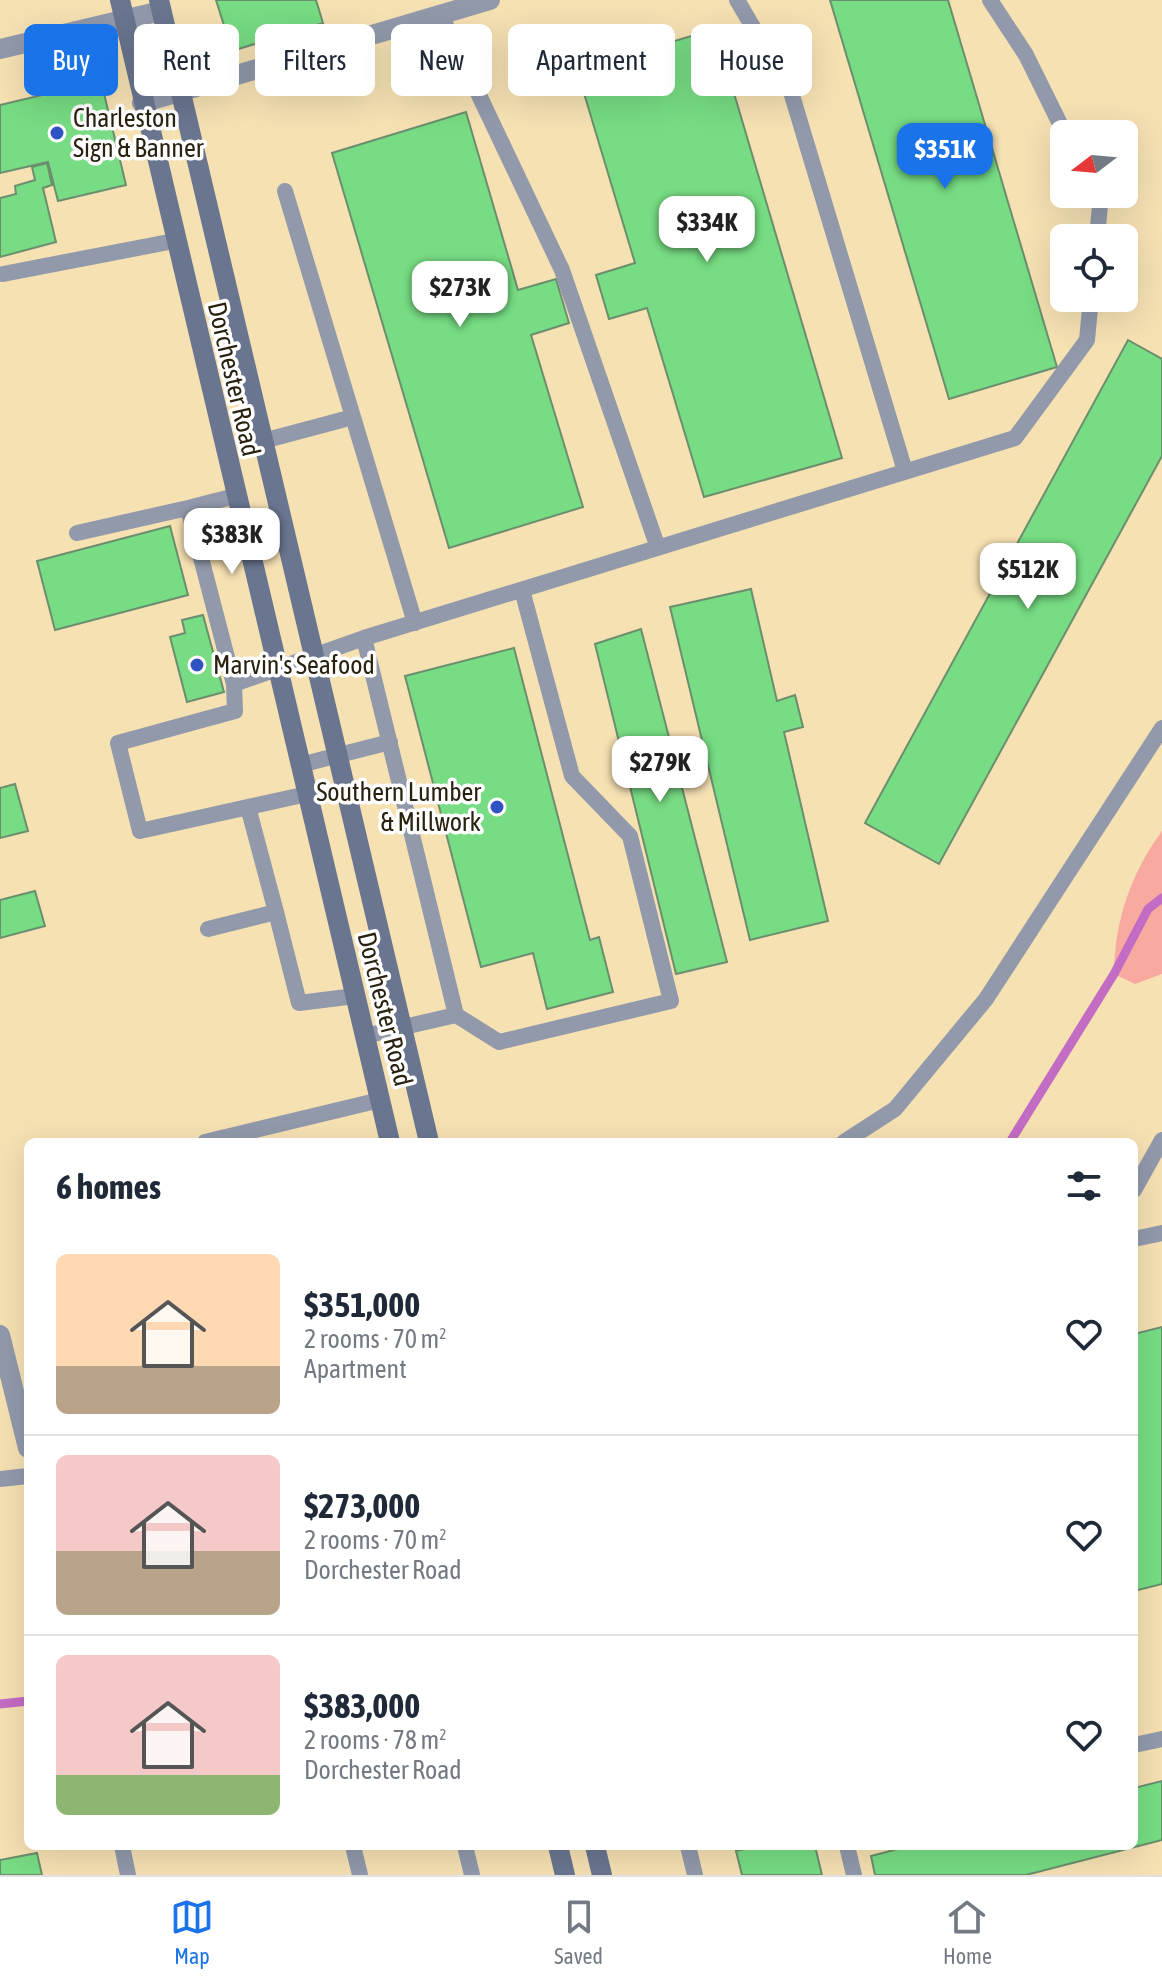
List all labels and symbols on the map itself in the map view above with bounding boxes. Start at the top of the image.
place label: Charleston Sign & Banner [73,103,204,163]
north arrow [1050,120,1138,208]
pin: $351K [889,123,1001,191]
marker: Charleston Sign & Banner [48,124,66,142]
pin: $334K [651,196,763,264]
pin: $273K [404,261,516,329]
street label: Dorchester Road [202,299,266,459]
pin: $383K [176,508,288,576]
pin: $512K [972,543,1084,611]
place label: Marvin's Seafood [213,650,375,680]
marker: Marvin's Seafood [188,656,206,674]
pin: $279K [604,736,716,804]
place label: Southern Lumber & Millwork [316,777,481,837]
marker: Southern Lumber & Millwork [488,798,506,816]
street label: Dorchester Road [351,929,419,1089]

